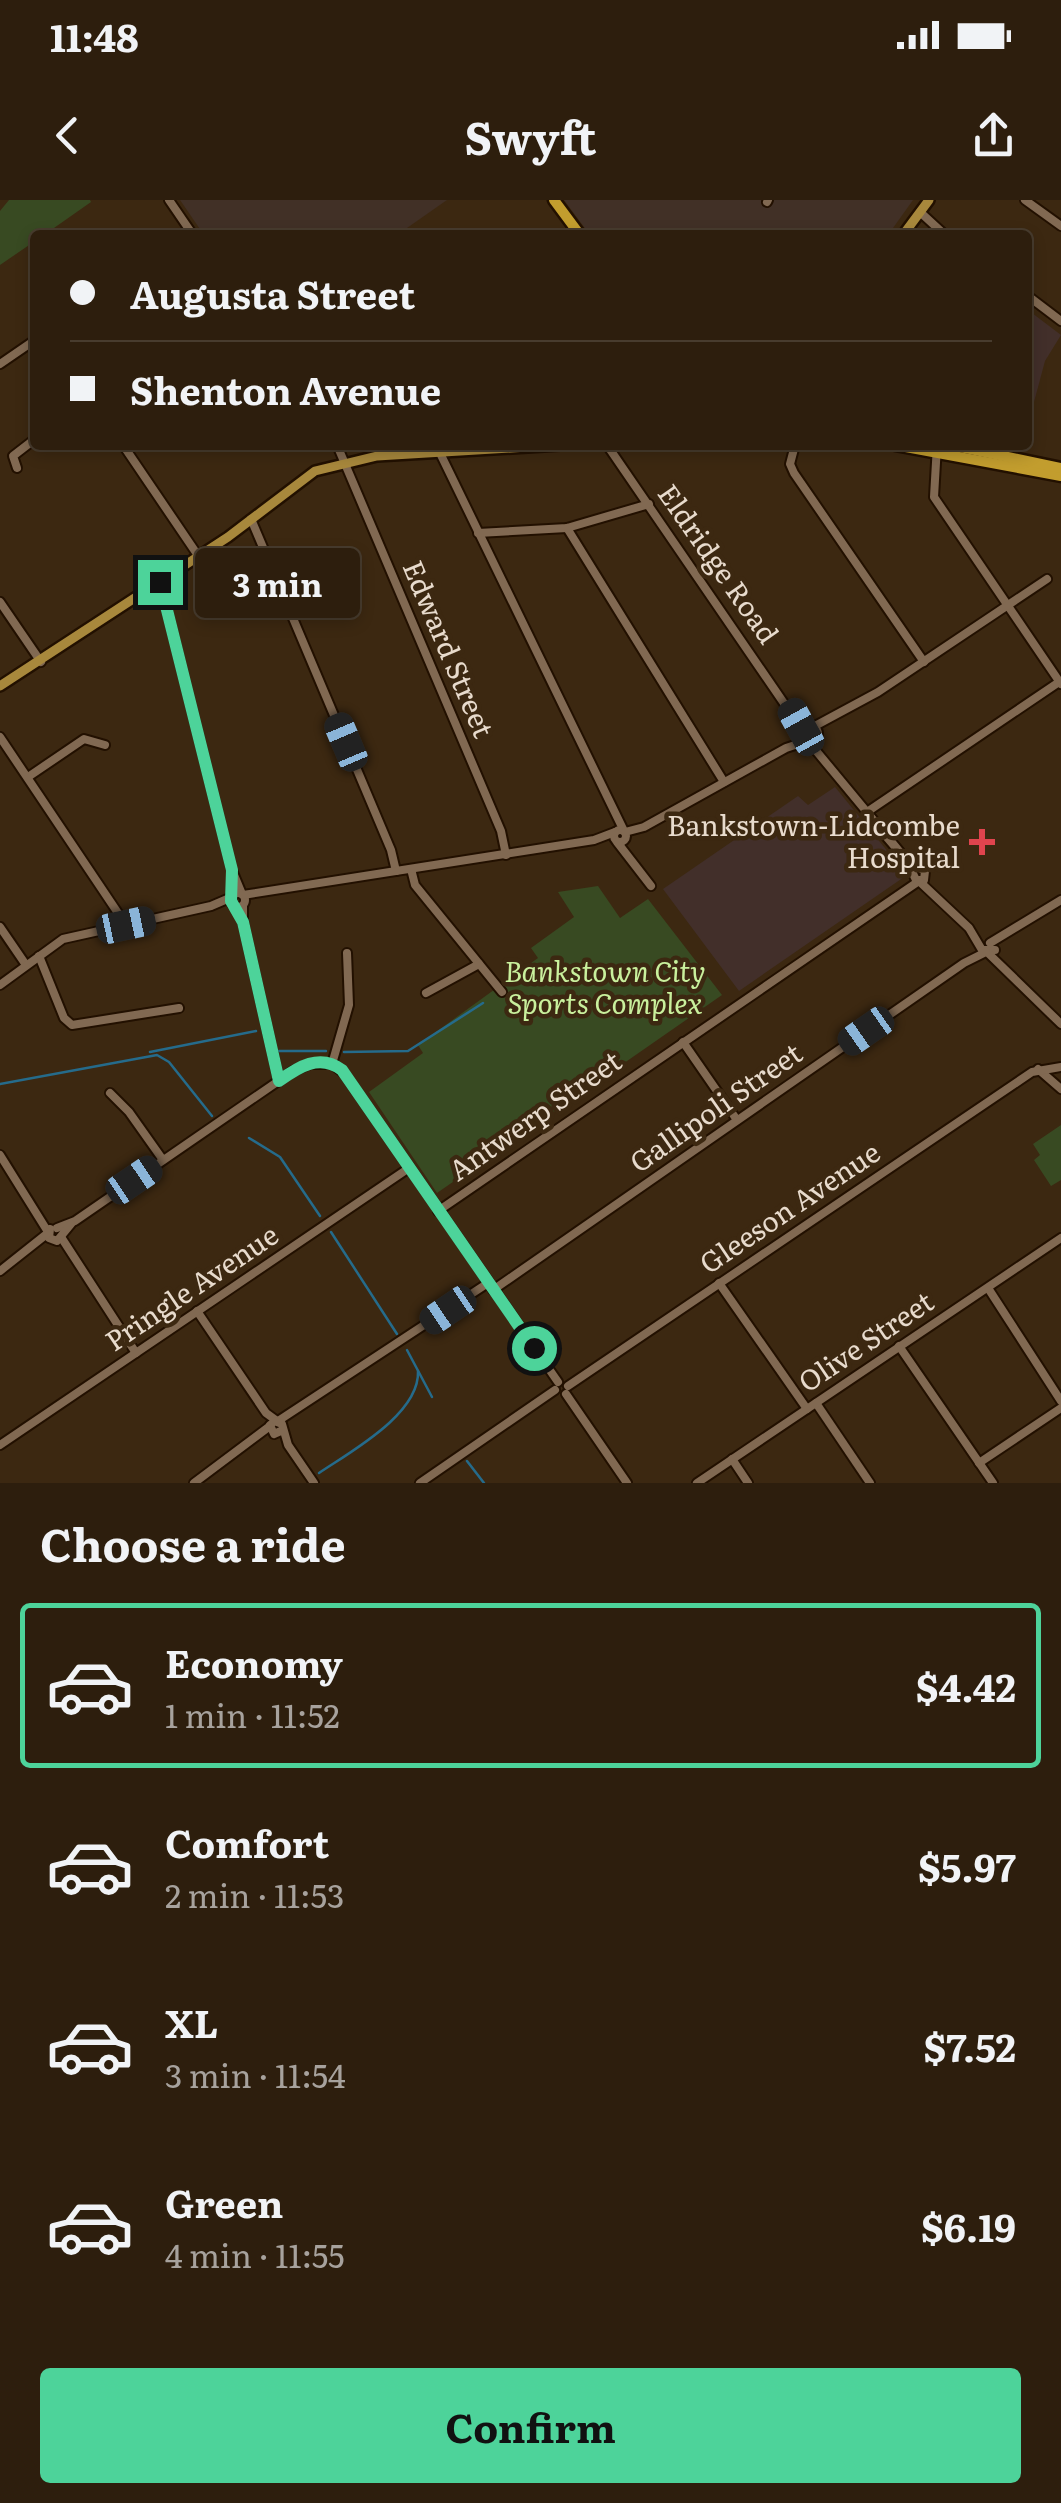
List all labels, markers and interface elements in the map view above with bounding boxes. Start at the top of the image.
text: 11:48 [50,7,139,64]
text: Swyft [464,102,597,169]
icon: back [40,108,95,163]
icon: share [966,108,1021,163]
text: Augusta Street [130,264,415,321]
text: Shenton Avenue [130,360,441,417]
street label: Eldridge Road [649,474,790,651]
callout: 3 min [195,547,360,617]
street label: Edward Street [394,553,506,744]
text: 3 min [232,559,323,607]
route end [138,560,183,605]
car [773,693,829,761]
car [320,709,372,775]
place label: Bankstown-Lidcombe Hospital [667,803,960,877]
marker: Bankstown-Lidcombe Hospital [969,829,995,855]
car [94,904,158,946]
park label: Bankstown City Sports Complex [504,949,706,1023]
car [833,1002,899,1060]
street label: Gallipoli Street [620,1031,810,1181]
street label: Antwerp Street [439,1039,629,1190]
street label: Gleeson Avenue [690,1130,888,1282]
car [101,1151,167,1209]
street label: Pringle Avenue [96,1213,286,1360]
street label: Olive Street [789,1279,941,1401]
car [415,1281,481,1339]
route start [512,1326,557,1371]
text: Choose a ride [40,1509,346,1576]
text: Economy [165,1633,343,1690]
icon: car [45,1641,135,1731]
text: $4.42 [916,1657,1016,1714]
text: 1 min · 11:52 [165,1690,340,1738]
text: Comfort [165,1813,329,1870]
icon: car [45,1821,135,1911]
text: $5.97 [918,1837,1016,1894]
text: 2 min · 11:53 [165,1870,344,1918]
text: XL [165,1993,218,2050]
icon: car [45,2001,135,2091]
text: $7.52 [923,2017,1016,2074]
text: 3 min · 11:54 [165,2050,346,2098]
text: Green [165,2173,283,2230]
icon: car [45,2181,135,2271]
text: $6.19 [921,2197,1016,2254]
text: 4 min · 11:55 [165,2230,345,2278]
button: Confirm [40,2368,1021,2483]

